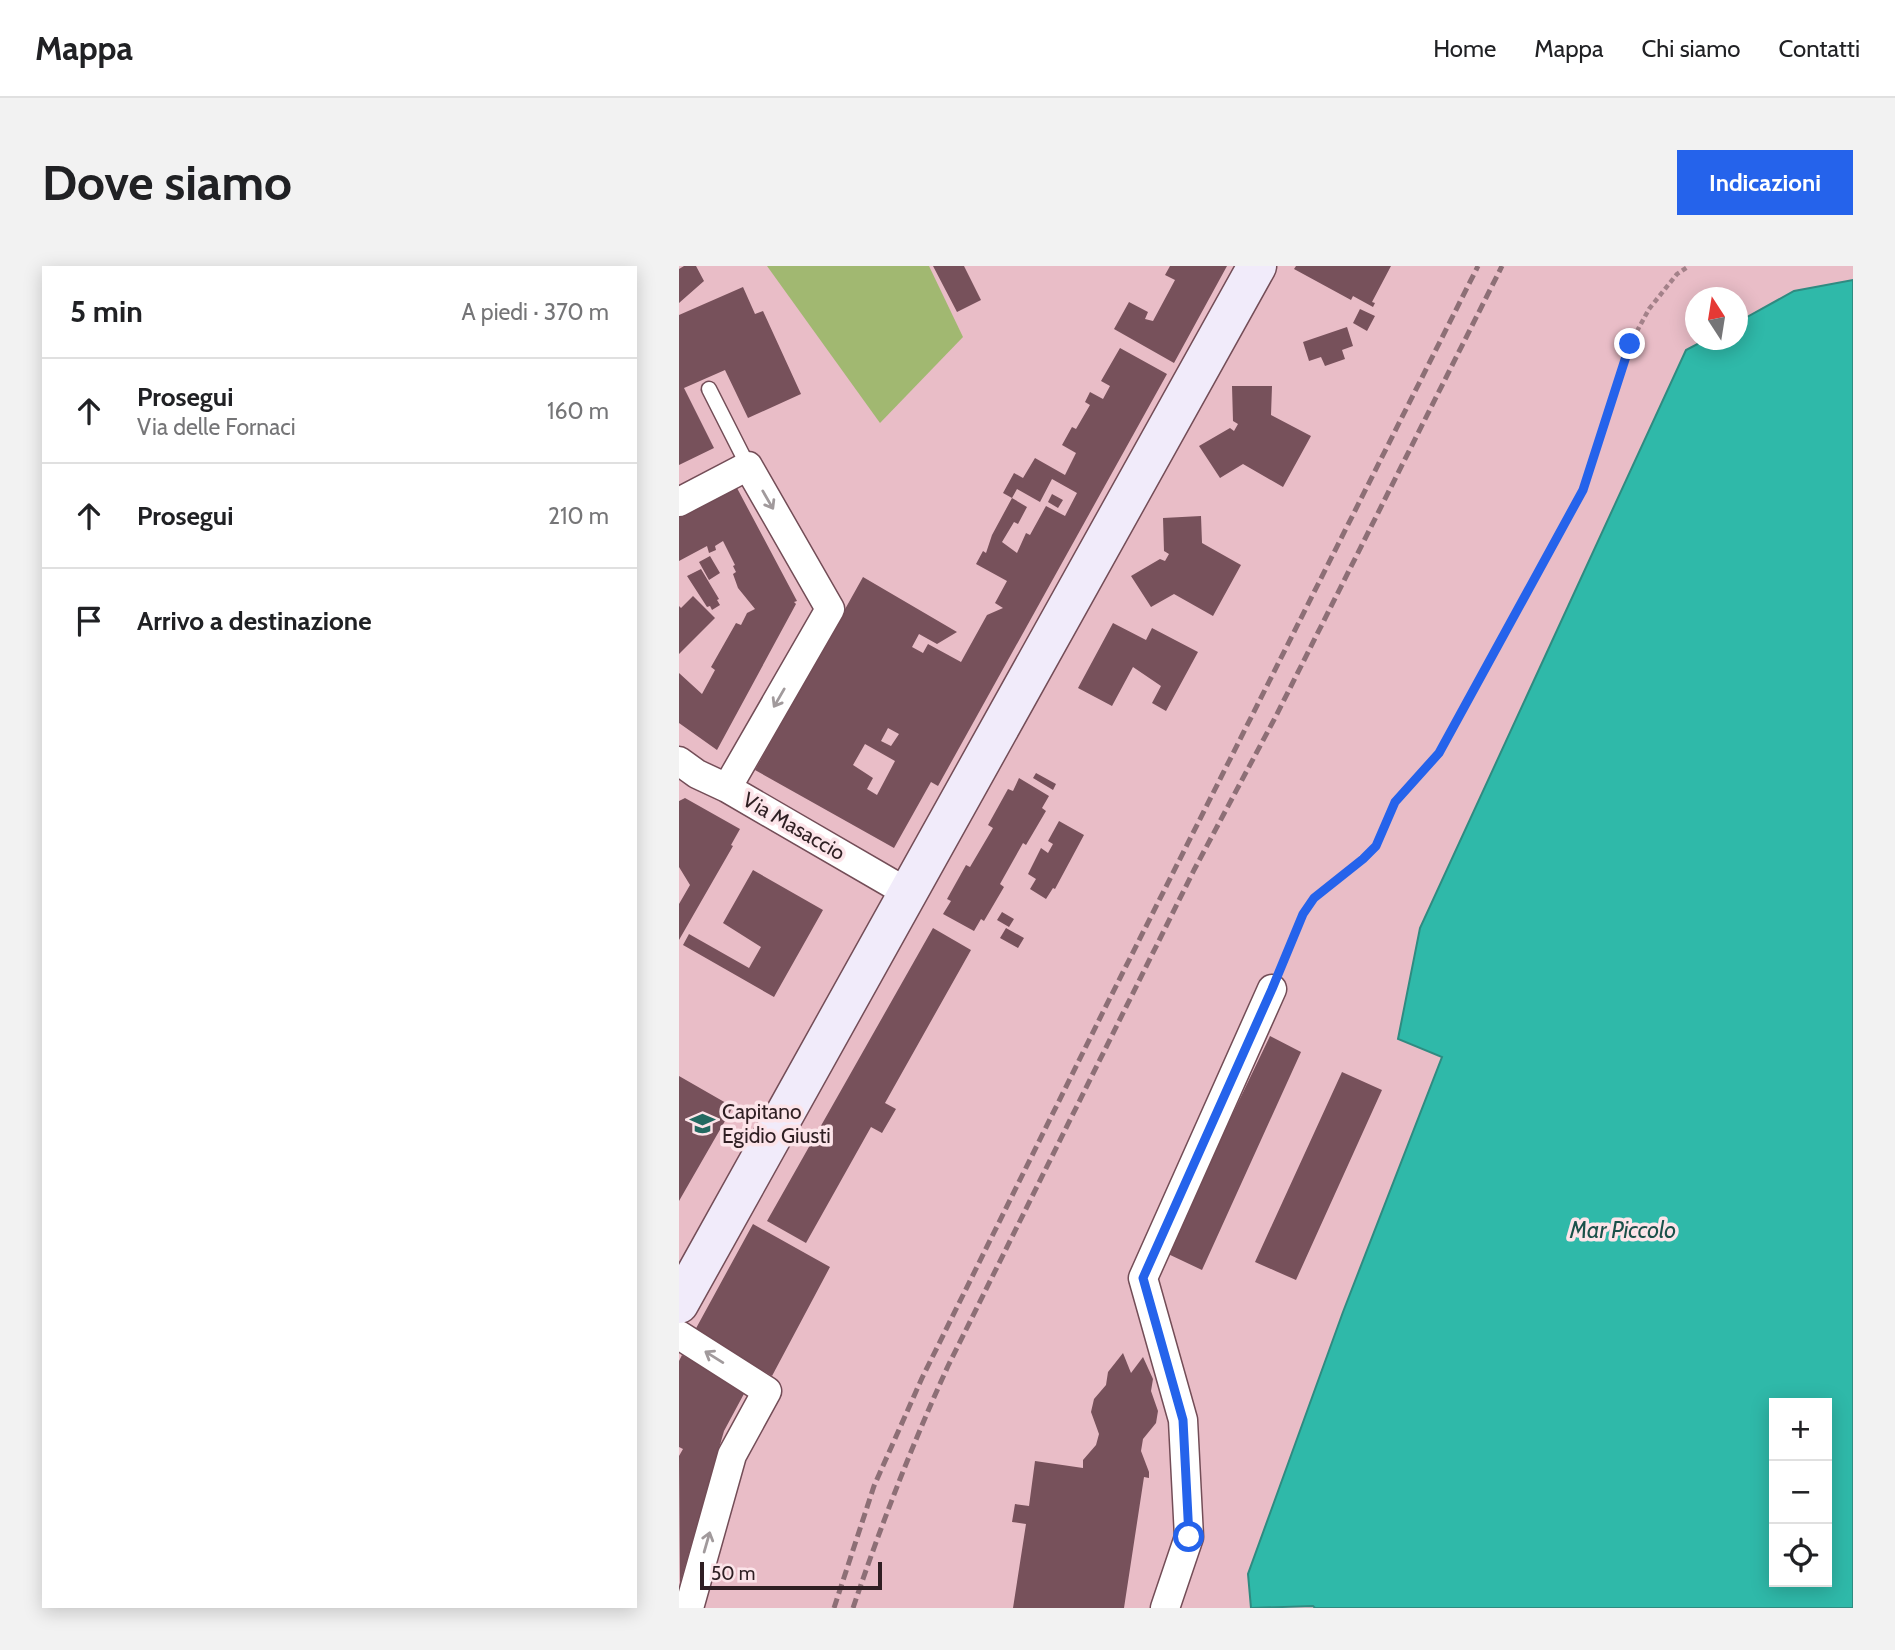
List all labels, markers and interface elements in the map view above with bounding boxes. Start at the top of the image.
text: Mappa [35,28,133,68]
text: Home [1433,34,1496,63]
text: Mappa [1534,34,1603,63]
text: Chi siamo [1641,34,1740,63]
text: Contatti [1778,34,1860,63]
button: Indicazioni [1677,150,1853,215]
text: Dove siamo [42,153,292,212]
north arrow [1685,287,1748,350]
text: 5 min [70,293,143,330]
text: A piedi · 370 m [462,298,609,326]
route end [1614,328,1645,359]
text: Prosegui [137,381,233,413]
icon: ahead [70,392,108,430]
text: 160 m [547,397,609,425]
text: Via delle Fornaci [137,413,296,441]
one-way arrow [762,489,775,510]
icon: ahead [70,497,108,535]
text: Prosegui [137,500,233,532]
text: 210 m [548,502,609,530]
icon: arrive [70,602,108,640]
text: Arrivo a destinazione [137,605,372,637]
one-way arrow [772,687,786,707]
street label: Via Masaccio [739,787,849,865]
place label: Capitano Egidio Giusti [722,1099,831,1148]
school or university icon: Capitano Egidio Giusti [688,1109,716,1137]
water label: Mar Piccolo [1569,1216,1676,1244]
one-way arrow [704,1350,724,1364]
map controls [1769,1398,1832,1587]
button: + [1769,1398,1832,1461]
button: − [1769,1461,1832,1524]
route start [1173,1521,1204,1552]
button: locate [1769,1524,1832,1587]
one-way arrow [702,1532,715,1554]
scale bar [700,1559,882,1591]
text: 50 m [711,1562,755,1585]

